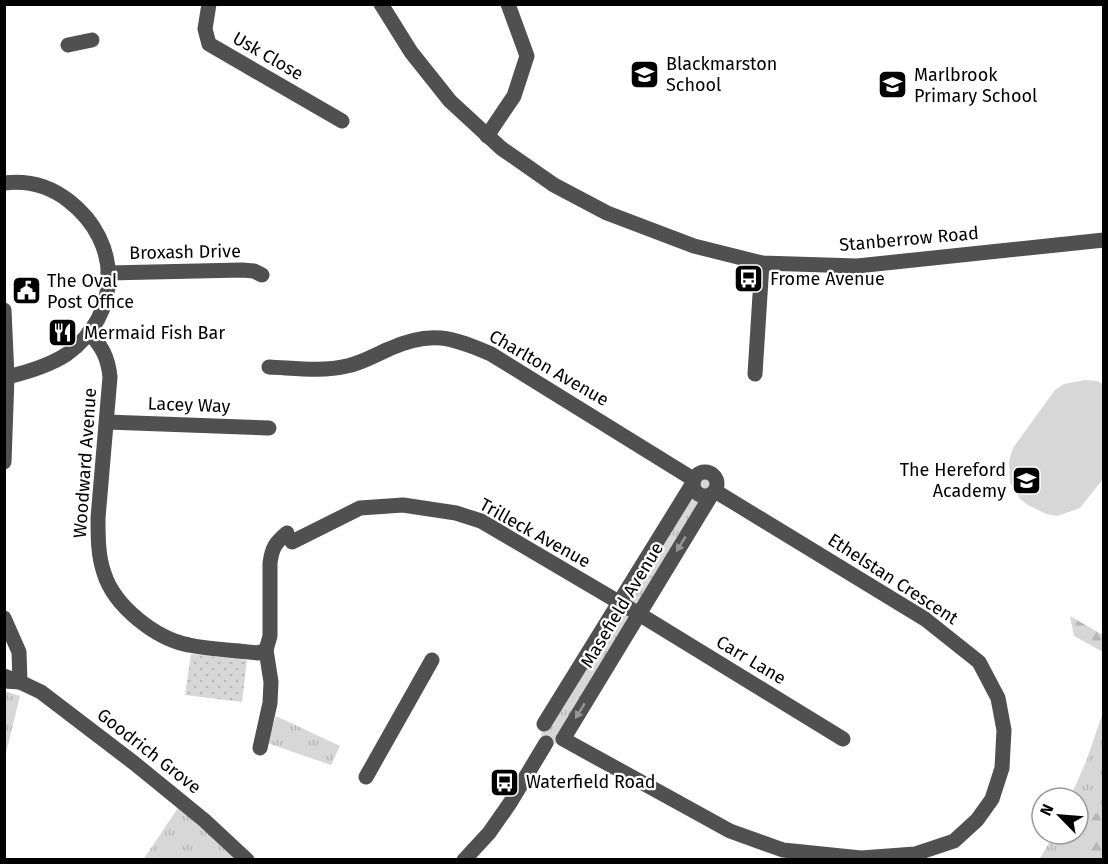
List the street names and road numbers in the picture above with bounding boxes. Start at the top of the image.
street label: Usk Close [229,27,307,85]
street label: Stanberrow Road [838,222,980,256]
street label: Broxash Drive [129,240,241,264]
street label: Charlton Avenue [485,325,613,411]
street label: Woodward Avenue [69,387,101,539]
street label: Lacey Way [147,393,231,417]
street label: Trilleck Avenue [476,493,594,573]
street label: Ethelstan Crescent [824,529,963,630]
street label: Masefield Avenue [576,538,668,672]
street label: Carr Lane [712,631,790,689]
street label: Goodrich Grove [93,704,205,798]

